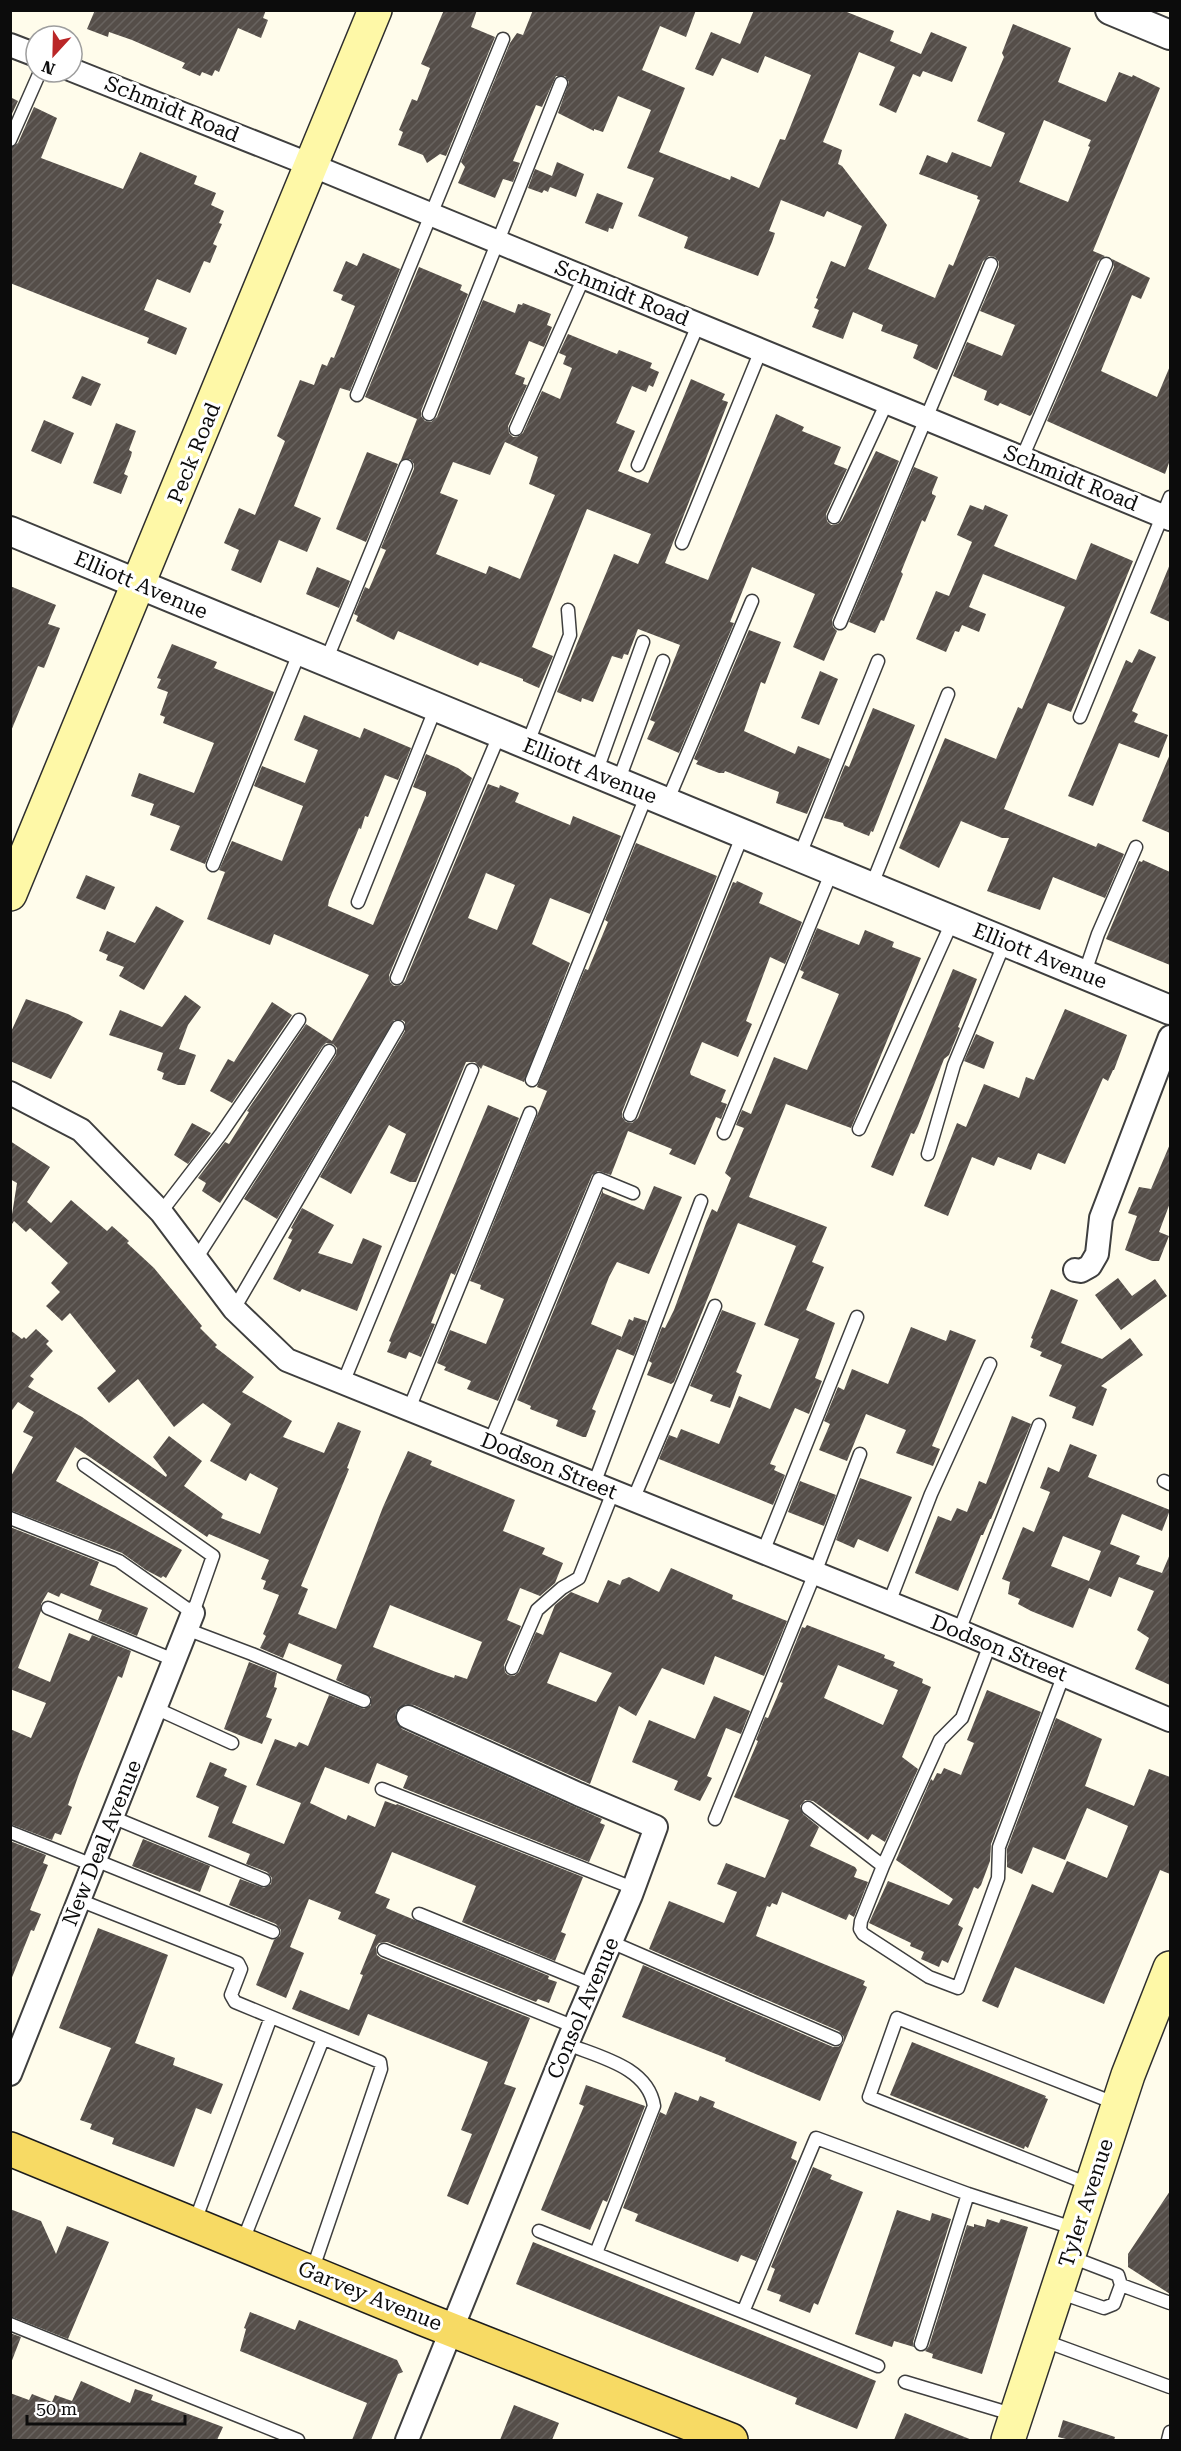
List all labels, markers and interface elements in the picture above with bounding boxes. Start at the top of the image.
north arrow [24,24,84,84]
text: N [39,56,58,79]
street label: Schmidt Road [101,71,243,147]
street label: Schmidt Road [551,255,693,331]
street label: Peck Road [163,399,225,507]
street label: Schmidt Road [1000,440,1142,516]
street label: Elliott Avenue [71,546,211,624]
street label: Elliott Avenue [519,733,661,809]
street label: Elliott Avenue [969,918,1111,994]
street label: Dodson Street [477,1428,621,1504]
street label: Dodson Street [927,1610,1071,1686]
street label: New Deal Avenue [58,1757,146,1929]
street label: Consol Avenue [542,1934,624,2082]
street label: Tyler Avenue [1054,2136,1118,2270]
street label: Garvey Avenue [295,2256,445,2336]
scale bar [27,2388,184,2426]
text: 50 m [36,2398,77,2419]

